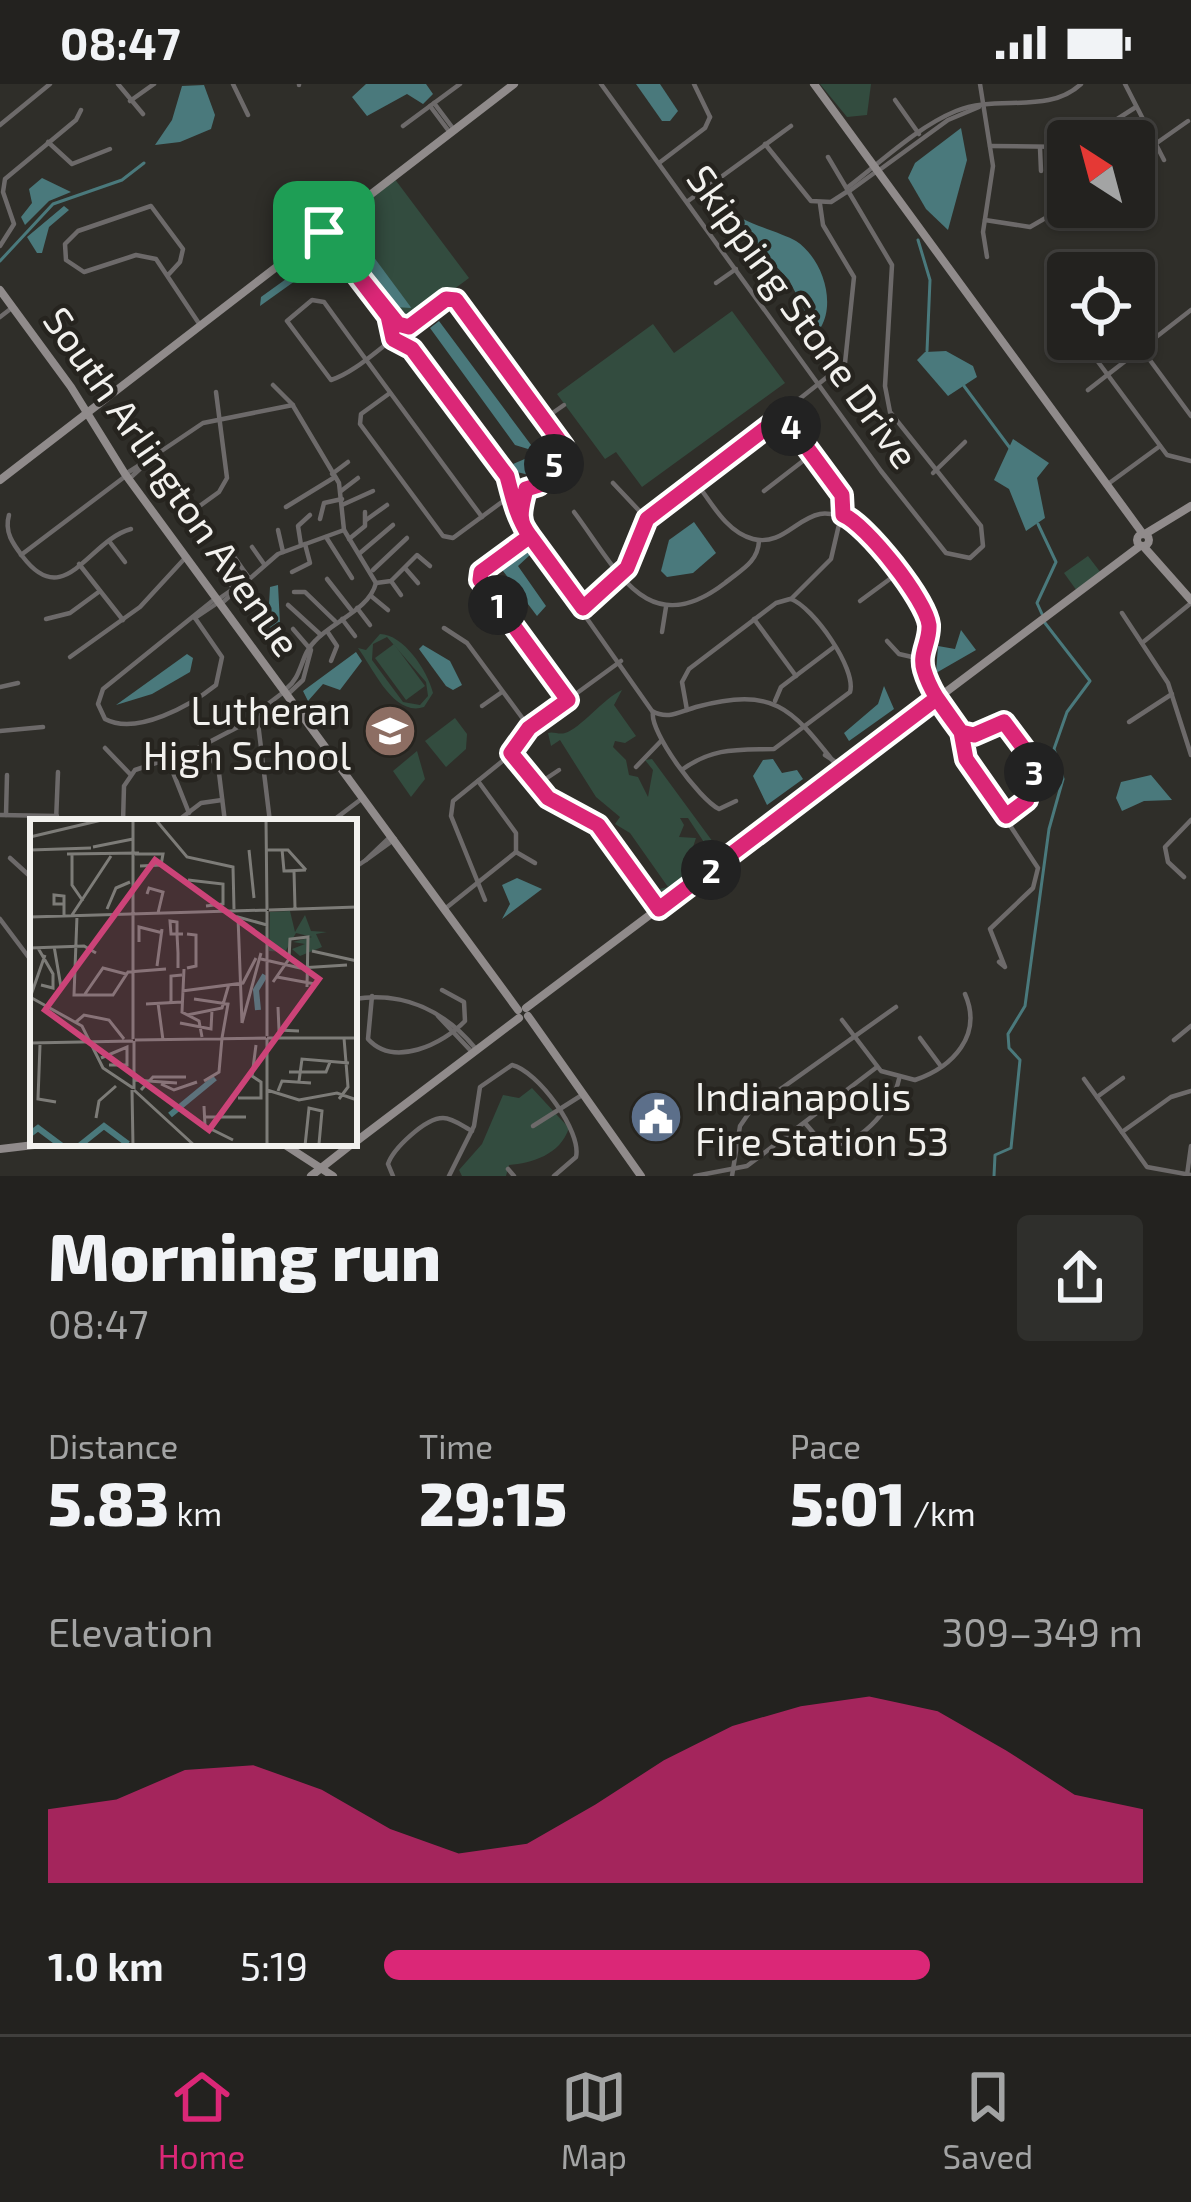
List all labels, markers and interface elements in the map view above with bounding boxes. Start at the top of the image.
text: 08:47 [60,15,180,69]
north arrow [1047,120,1155,228]
map controls [1047,120,1155,360]
street label: Skipping Stone Drive [678,155,930,477]
pin [273,181,375,283]
icon: arrive [291,199,357,265]
button: locate [1047,252,1155,360]
street label: South Arlington Avenue [35,297,311,665]
pin: 4 [761,396,821,456]
text: 4 [780,406,802,446]
pin: 5 [524,434,584,494]
text: 5 [545,444,563,484]
pin: 1 [468,575,528,635]
text: 1 [491,585,505,625]
place label: Lutheran High School [143,686,351,778]
school or university icon: Lutheran High School [362,703,418,759]
pin: 3 [1004,742,1064,802]
text: 3 [1025,752,1043,792]
inset map [30,819,357,1146]
pin: 2 [681,840,741,900]
text: 2 [701,850,721,890]
place label: Indianapolis Fire Station 53 [695,1072,949,1164]
public building icon: Indianapolis Fire Station 53 [628,1089,684,1145]
text: Morning run [48,1215,441,1294]
button: share [1017,1215,1143,1341]
text: 08:47 [48,1300,148,1347]
text: Distance [48,1426,178,1466]
text: Time [419,1426,493,1466]
text: Pace [790,1426,861,1466]
text: 5.83 [48,1466,169,1538]
text: 29:15 [419,1466,567,1538]
text: 5:01 [790,1466,906,1538]
text: km [169,1493,222,1533]
text: /km [906,1493,976,1533]
text: Elevation [48,1608,213,1655]
text: 309–349 m [942,1608,1143,1655]
text: 1.0 km [48,1942,164,1989]
text: 5:19 [240,1942,308,1989]
tab: Home [158,2064,245,2176]
tab: Map [561,2064,627,2176]
tab: Saved [943,2064,1033,2176]

